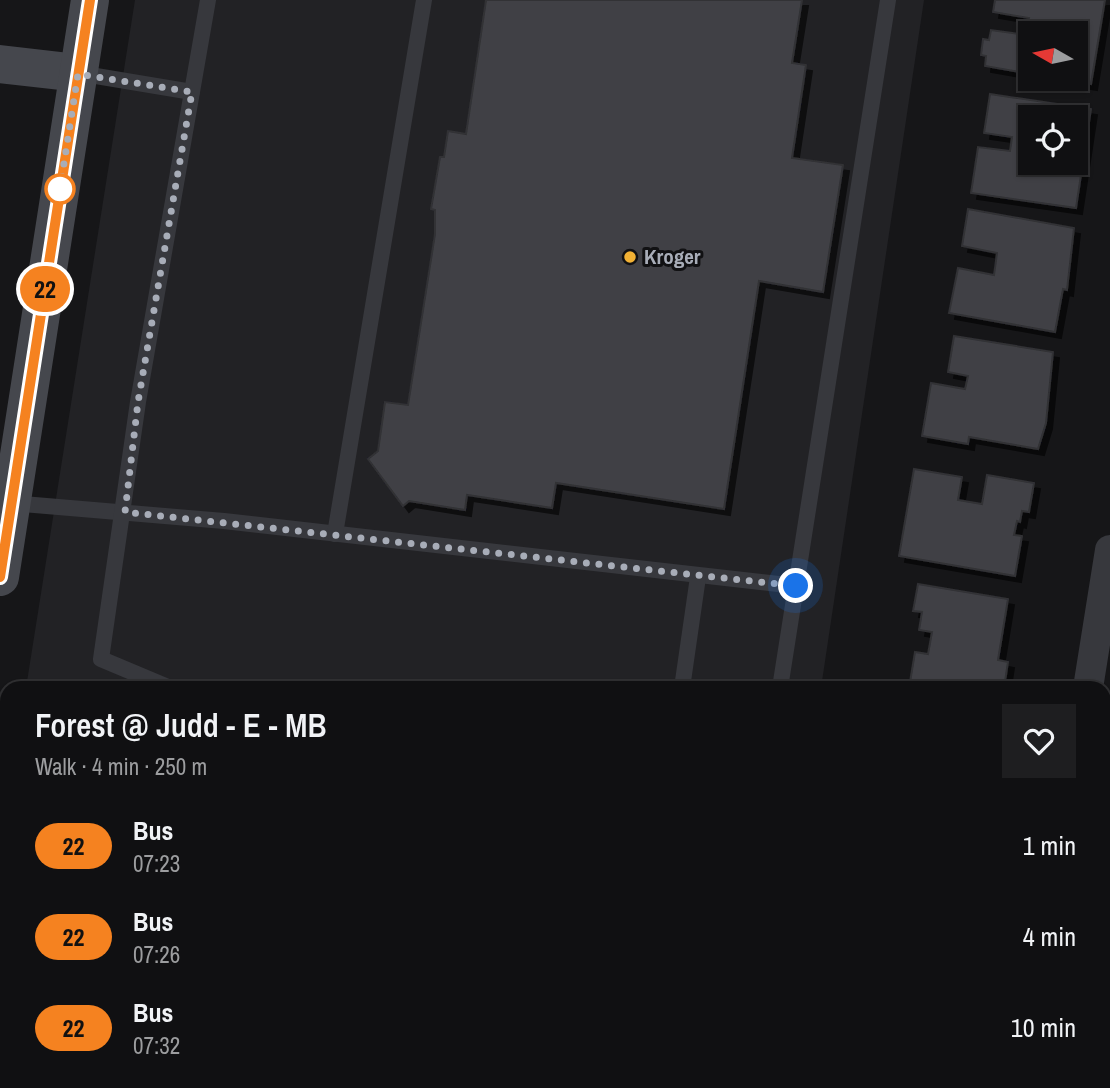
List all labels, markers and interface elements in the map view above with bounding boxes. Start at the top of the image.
north arrow [1018,21,1088,91]
map controls [1018,21,1088,175]
button: locate [1018,105,1088,175]
unlabelled marker [45,174,75,204]
place label: Kroger [644,242,701,271]
marker: Kroger [622,249,638,265]
line badge: 22 [14,266,76,312]
text: 22 [34,273,56,305]
your location [778,568,813,603]
text: Forest @ Judd - E - MB [35,703,327,747]
button: heart [1002,704,1076,778]
text: Walk · 4 min · 250 m [35,751,207,782]
text: Bus [133,813,173,848]
text: 1 min [1023,828,1076,863]
text: 22 [63,830,84,862]
text: 07:23 [133,848,180,879]
text: Bus [133,904,173,939]
text: 4 min [1023,919,1076,954]
text: 22 [63,921,84,953]
text: 07:26 [133,939,180,970]
text: Bus [133,995,173,1030]
text: 10 min [1011,1010,1076,1045]
text: 22 [63,1012,84,1044]
text: 07:32 [133,1030,180,1061]

